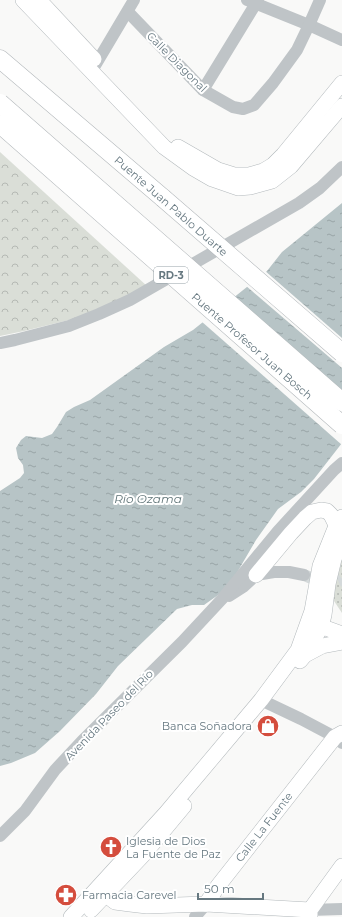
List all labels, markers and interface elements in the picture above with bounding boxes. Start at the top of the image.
street label: Calle Diagonal [144,29,210,95]
street label: Puente Juan Pablo Duarte [111,153,231,259]
road number: RD-3 [154,267,188,283]
street label: Puente Profesor Juan Bosch [189,290,315,402]
water label: Río Ozama [114,491,182,506]
street label: Avenida Paseo del Río [62,667,156,763]
shop icon: Banca Soñadora [255,713,281,739]
place label: Banca Soñadora [162,719,252,733]
street label: Calle La Fuente [232,789,296,865]
church icon: Iglesia de Dios La Fuente de Paz [98,834,124,860]
place label: Iglesia de Dios La Fuente de Paz [126,834,221,861]
scale bar [198,875,263,901]
text: 50 m [204,881,235,896]
pharmacy icon: Farmacia Carevel [53,882,79,908]
place label: Farmacia Carevel [82,888,177,902]

